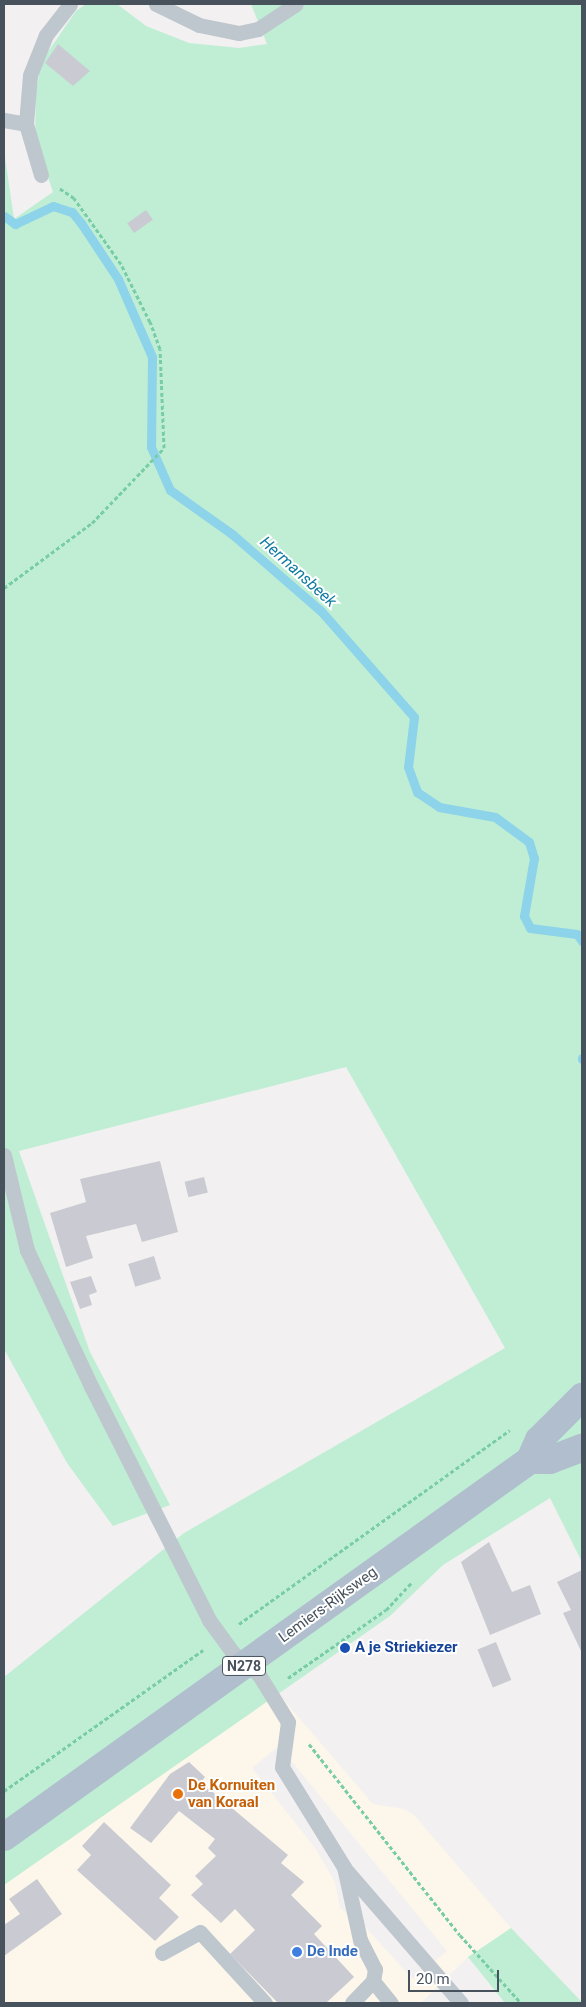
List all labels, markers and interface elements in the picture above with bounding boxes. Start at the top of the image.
water label: Hermansbeek [256,533,340,611]
street label: Lemiers-Rijksweg [275,1563,381,1647]
place label: A je Striekiezer [355,1639,458,1657]
marker: A je Striekiezer [339,1642,351,1654]
road number: N278 [222,1654,266,1678]
place label: De Kornuiten van Koraal [188,1776,275,1811]
marker: De Kornuiten van Koraal [172,1788,184,1800]
place label: De Inde [307,1943,358,1961]
marker: De Inde [291,1946,303,1958]
scale bar [411,1960,502,1992]
text: 20 m [416,1970,450,1988]

